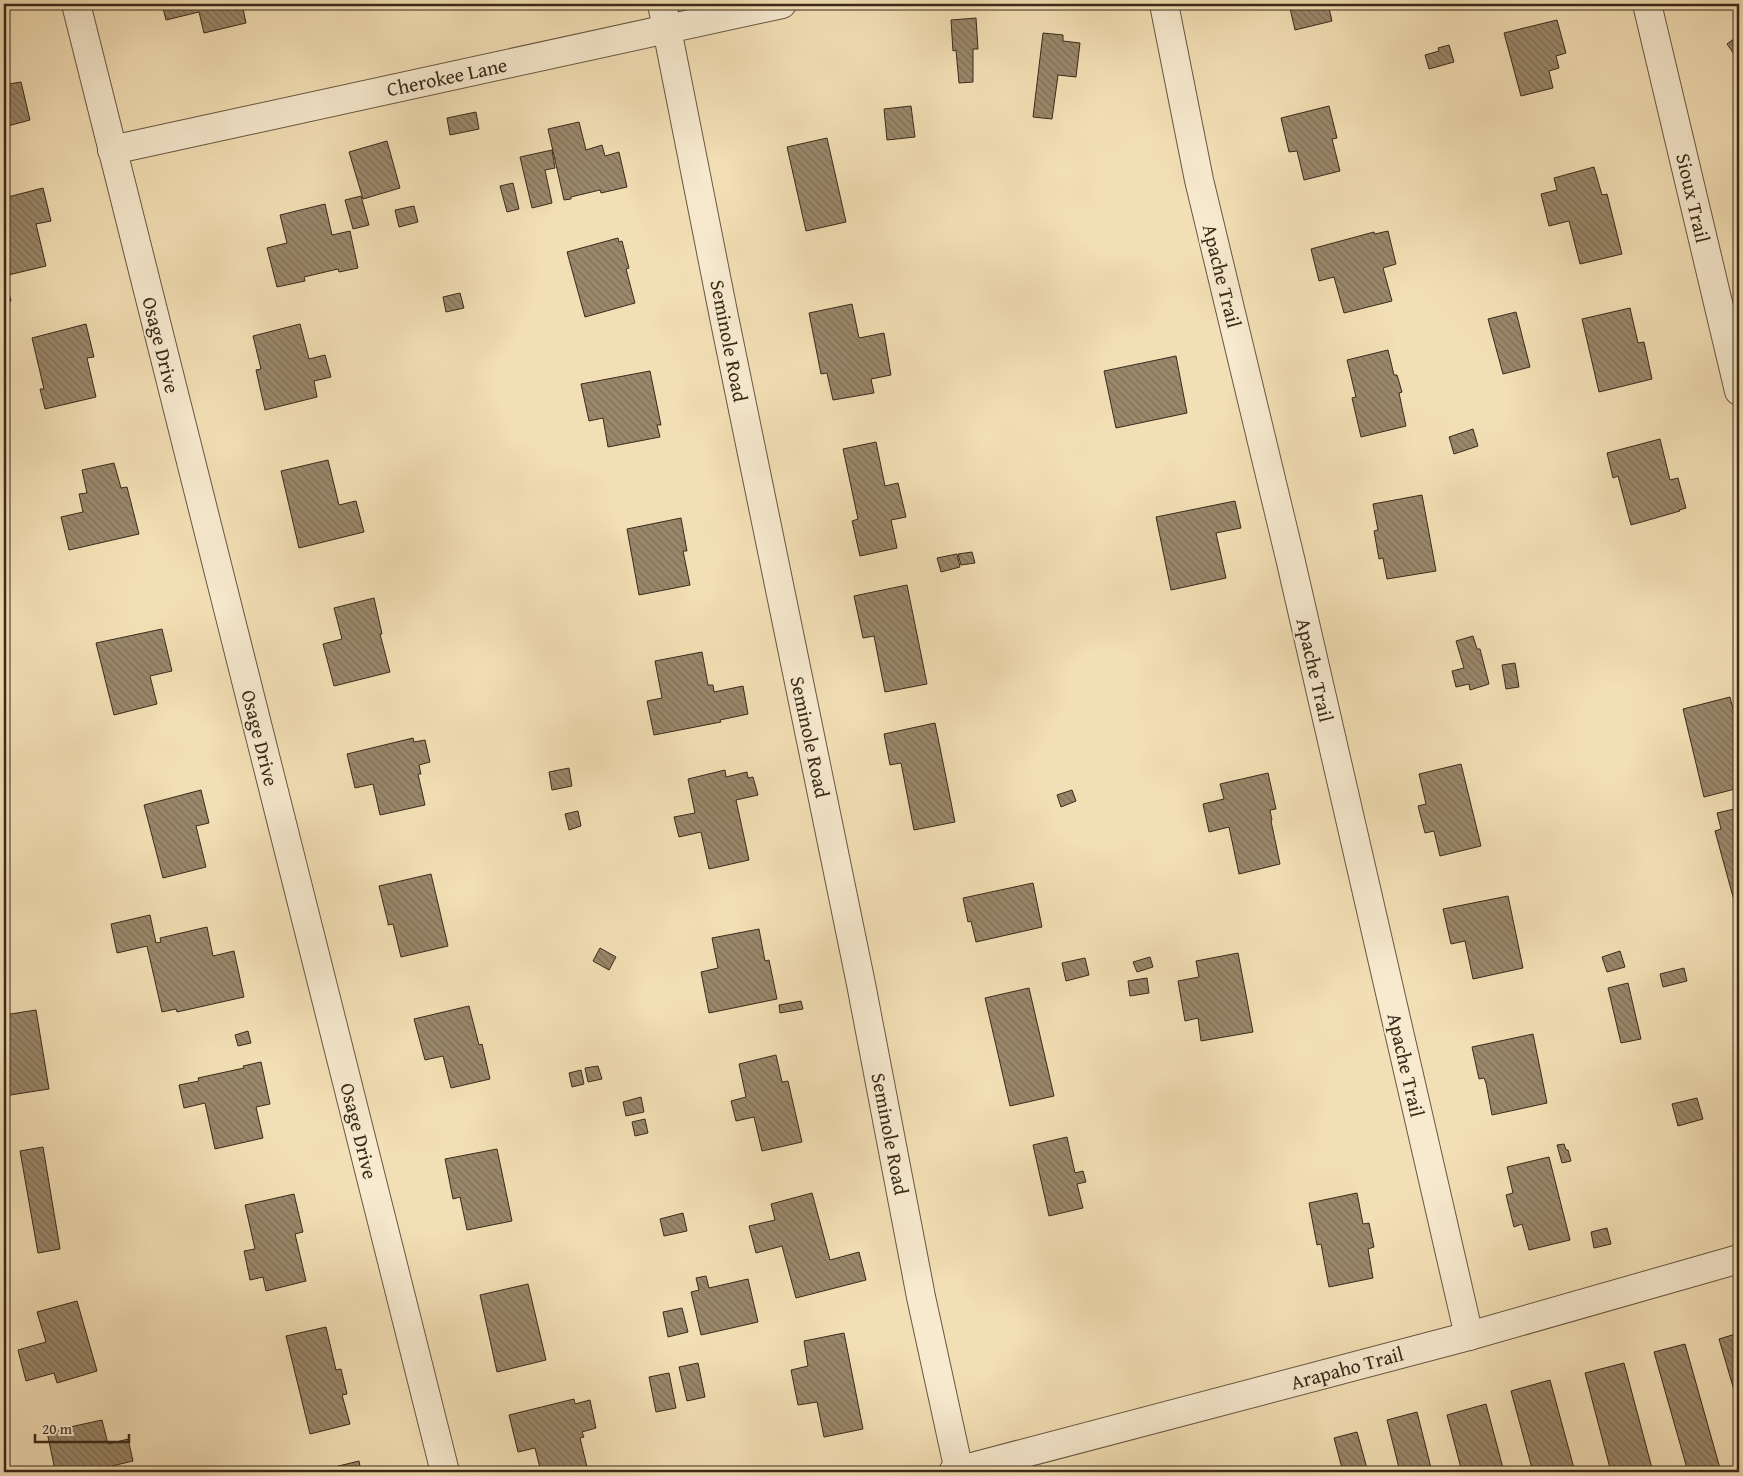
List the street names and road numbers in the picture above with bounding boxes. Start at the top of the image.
street label: Cherokee Lane [384,50,510,103]
street label: Sioux Trail [1669,150,1718,246]
street label: Apache Trail [1196,221,1249,331]
street label: Seminole Road [703,277,756,405]
street label: Osage Drive [136,294,187,396]
street label: Apache Trail [1289,615,1342,725]
street label: Seminole Road [783,673,838,801]
street label: Osage Drive [235,687,286,789]
street label: Apache Trail [1380,1010,1433,1120]
street label: Seminole Road [864,1070,917,1198]
street label: Osage Drive [334,1080,385,1182]
street label: Arapaho Trail [1287,1338,1407,1396]

